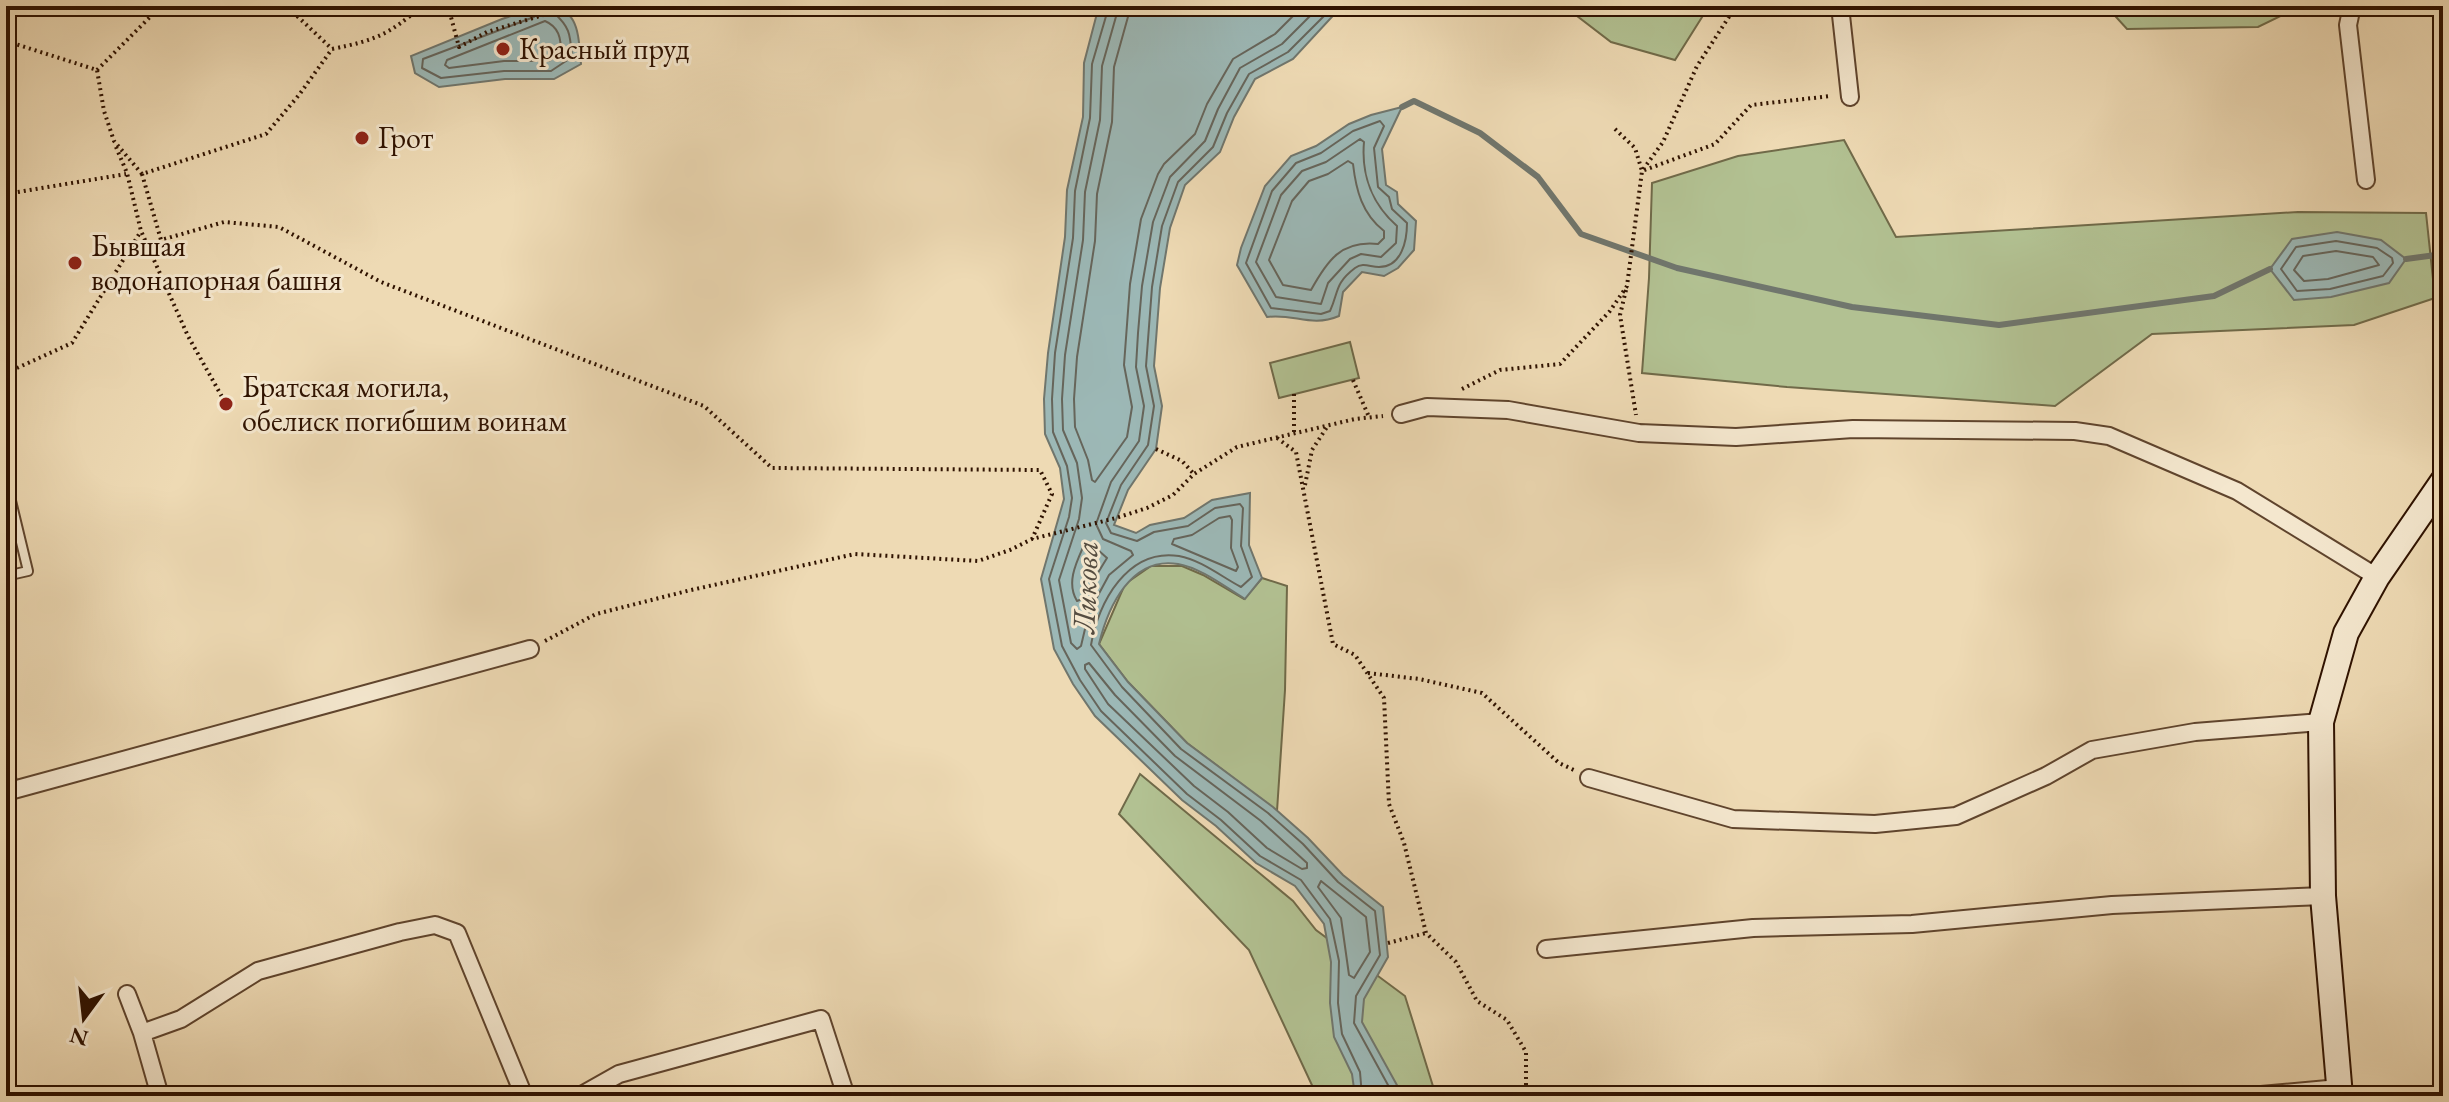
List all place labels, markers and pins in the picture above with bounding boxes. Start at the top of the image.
place label: Красный пруд [519,29,690,68]
marker: Красный пруд [494,40,512,58]
place label: Грот [378,118,433,157]
marker: Грот [353,129,371,147]
place label: Бывшая водонапорная башня [91,226,342,299]
marker: Бывшая водонапорная башня [66,254,84,272]
place label: Братская могила, обелиск погибшим воинам [242,367,567,440]
marker: Братская могила, обелиск погибшим воинам [217,395,235,413]

